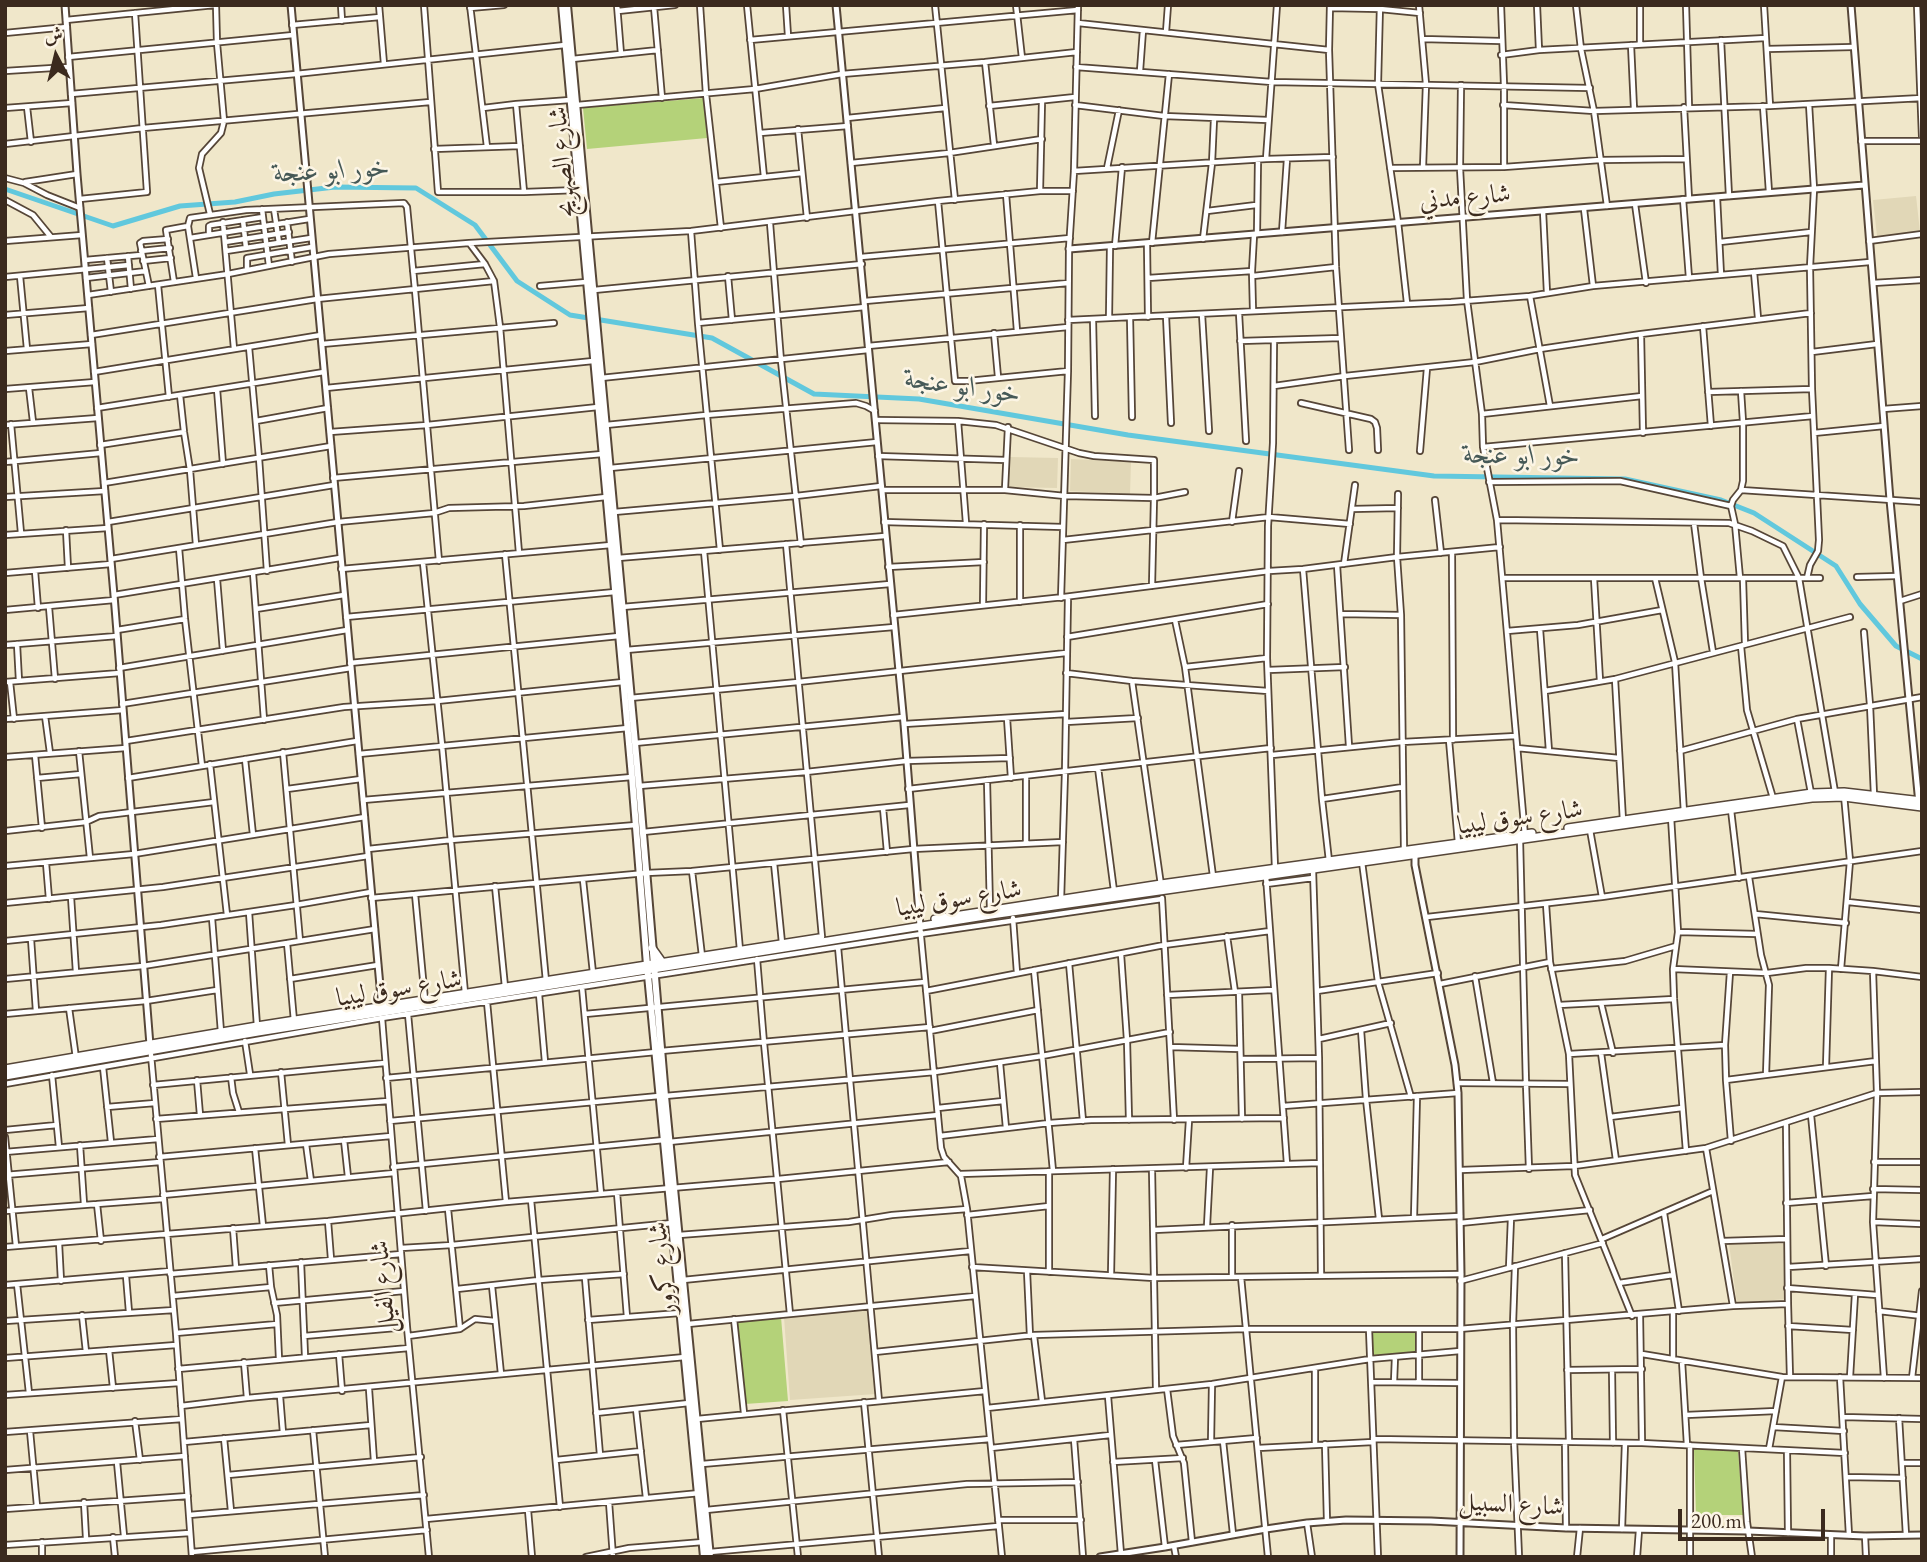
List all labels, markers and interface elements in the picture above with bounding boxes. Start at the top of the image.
north arrow [21,21,91,91]
text: ش [42,21,64,48]
street label: شارع الصهريج [543,105,583,219]
water label: خور ابو عنجة [273,151,391,191]
street label: شارع مدني [1418,178,1512,218]
water label: خور ابو عنجة [903,362,1023,412]
water label: خور ابو عنجة [1463,438,1581,474]
street label: شارع سوق ليبيا [1455,794,1585,842]
street label: شارع سوق ليبيا [894,874,1024,924]
street label: شارع سوق ليبيا [334,964,464,1014]
street label: شارع كرور [643,1220,683,1316]
street label: شارع الفيل [364,1239,404,1335]
street label: شارع السبيل [1458,1487,1564,1523]
scale bar [1682,1496,1829,1540]
text: 200 m [1691,1507,1742,1534]

